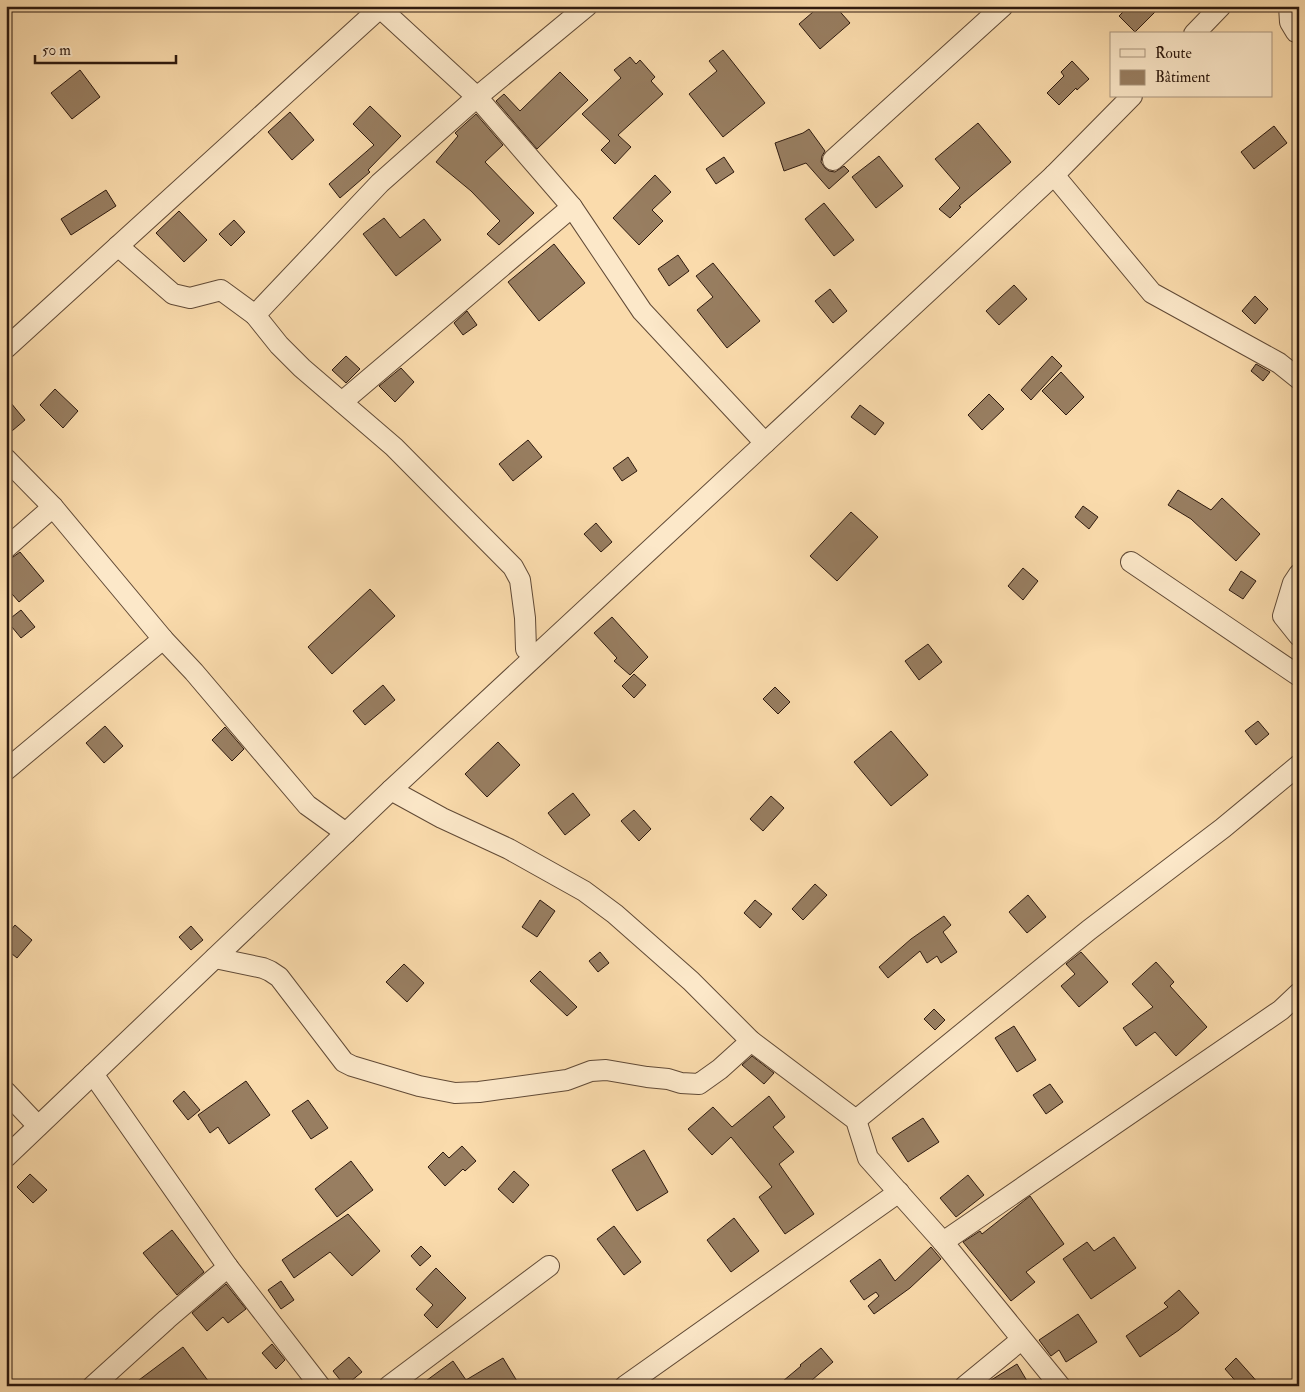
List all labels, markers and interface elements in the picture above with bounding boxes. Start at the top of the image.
scale bar [35,32,176,64]
legend [1110,32,1272,98]
text: 50 m [42,41,71,60]
text: Route [1155,44,1192,63]
text: Bâtiment [1155,68,1210,87]

